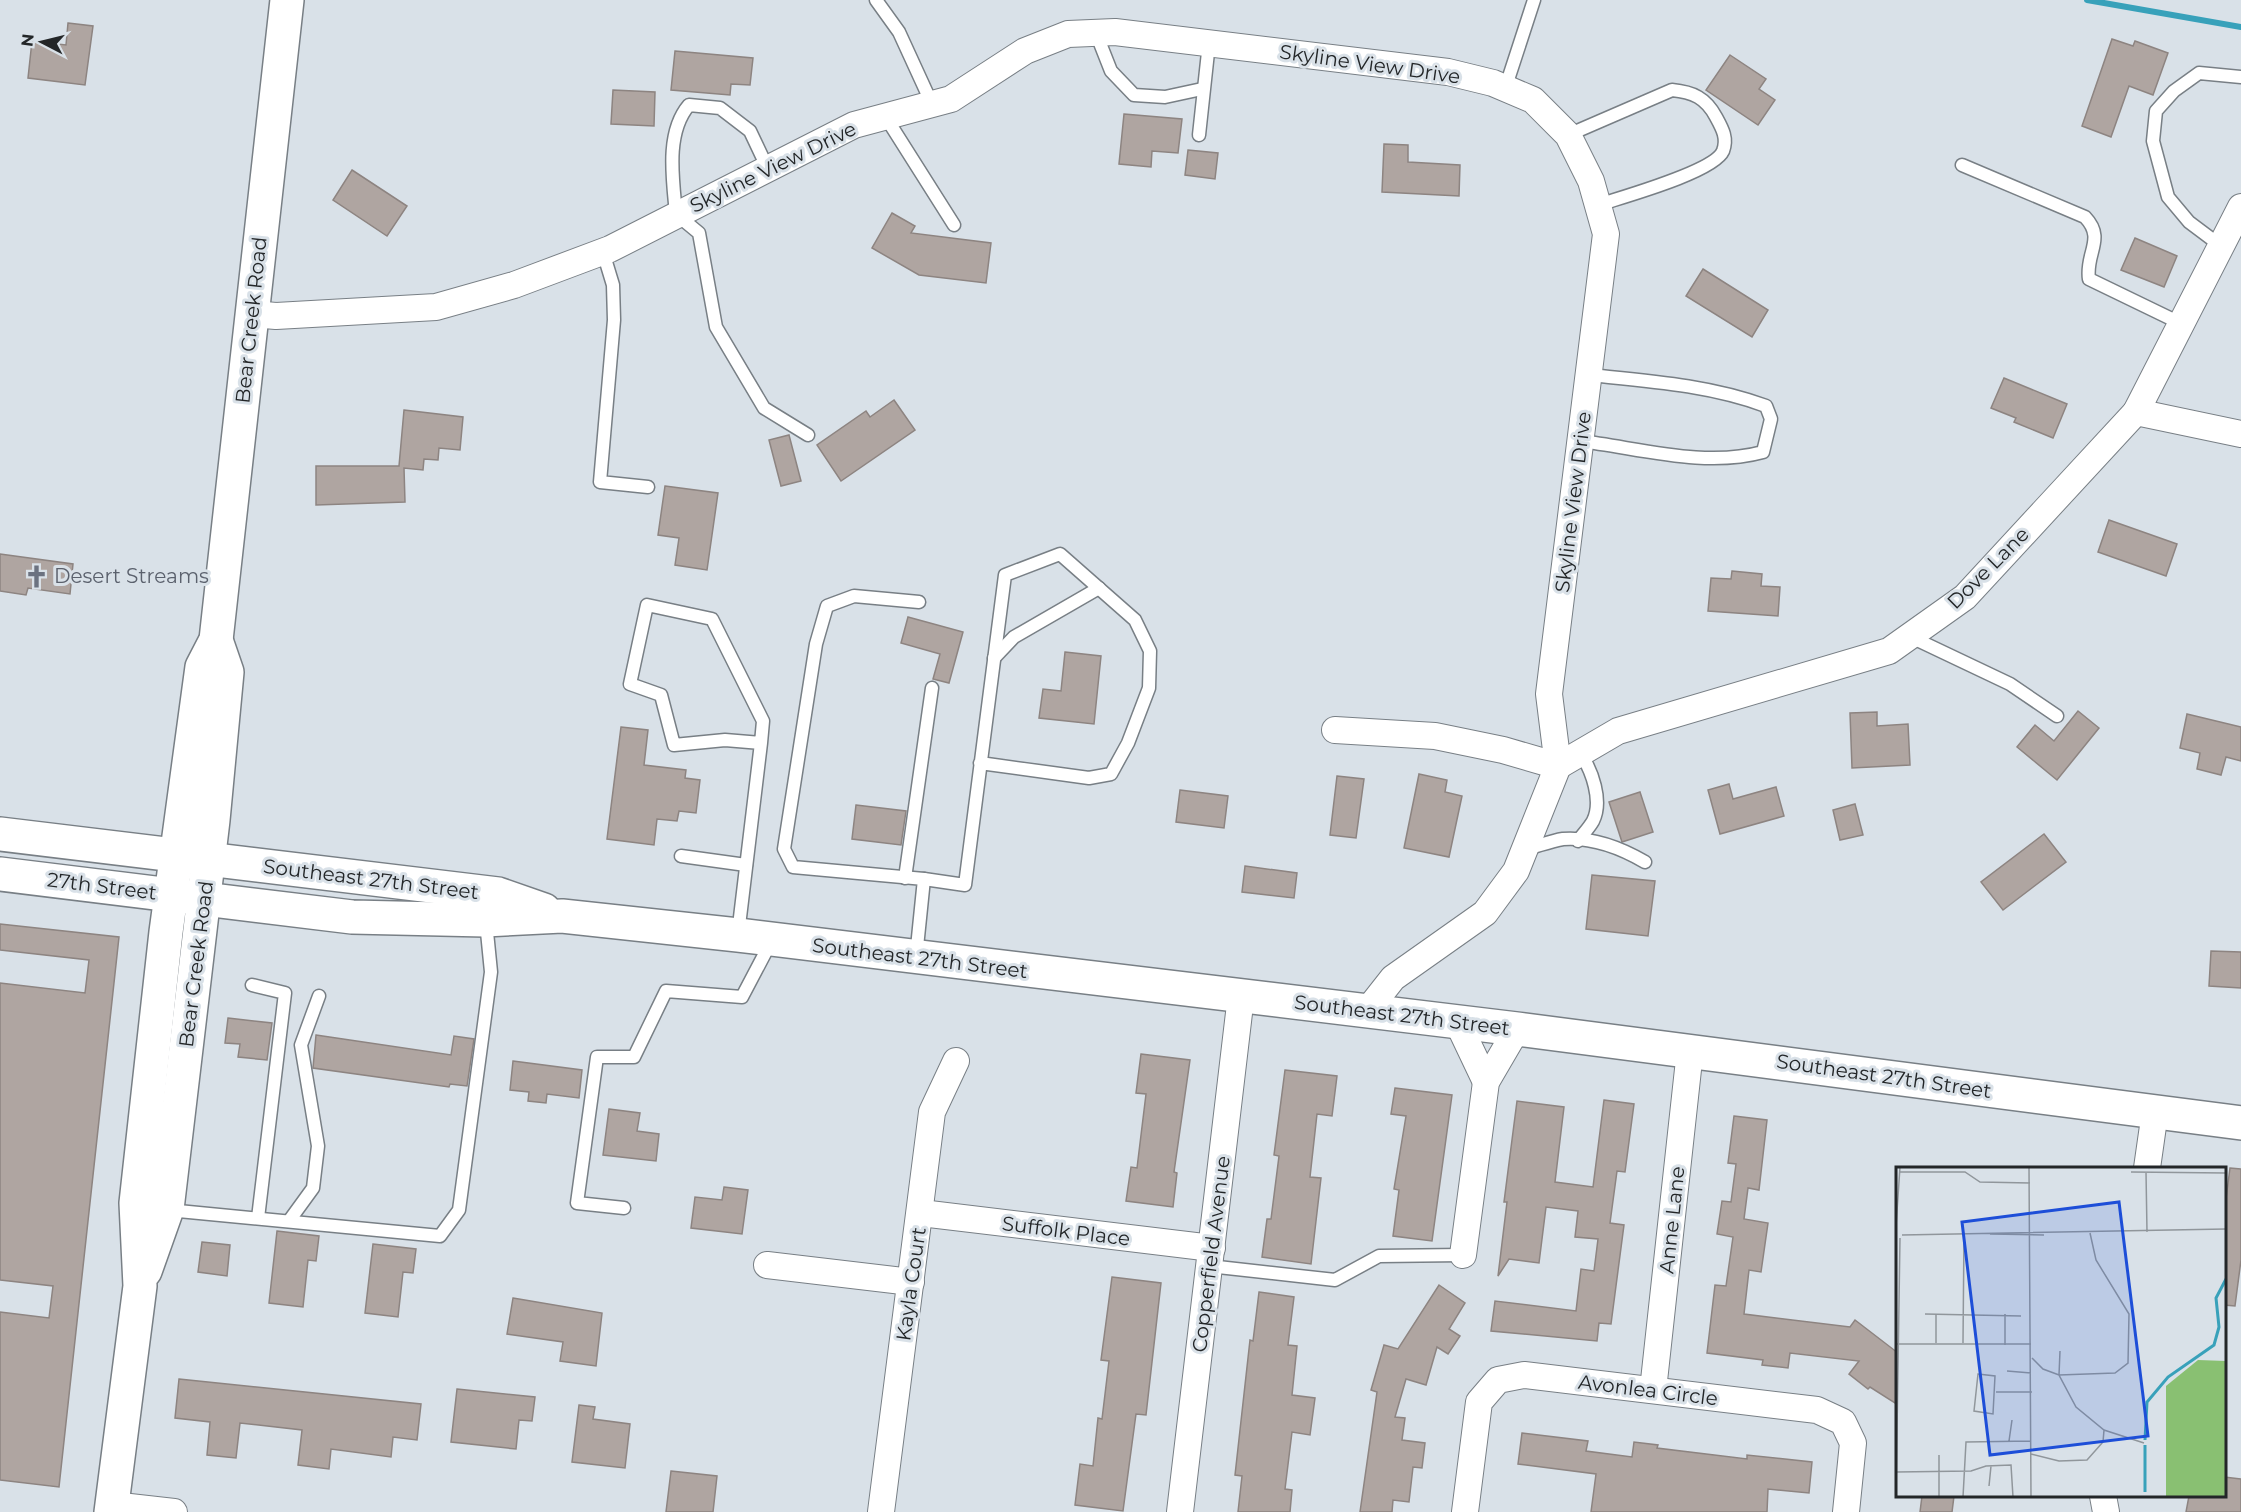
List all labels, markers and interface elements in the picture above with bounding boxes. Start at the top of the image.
north arrow [12,12,72,72]
text: N [17,33,38,48]
street label: Skyline View Drive [1278,39,1462,89]
street label: Skyline View Drive [686,116,860,218]
street label: Bear Creek Road [230,235,272,405]
street label: Skyline View Drive [1550,410,1596,594]
street label: Dove Lane [1942,522,2034,614]
church icon: Desert Streams [23,563,49,589]
place label: Desert Streams [54,564,209,588]
street label: Southeast 27th Street [262,854,480,904]
street label: 27th Street [46,867,158,905]
street label: Bear Creek Road [174,879,218,1049]
street label: Southeast 27th Street [811,933,1029,983]
street label: Southeast 27th Street [1293,990,1511,1040]
street label: Southeast 27th Street [1775,1049,1993,1103]
street label: Copperfield Avenue [1187,1154,1235,1354]
street label: Anne Lane [1654,1165,1690,1275]
inset map [1896,1167,2226,1497]
street label: Suffolk Place [1001,1211,1131,1251]
street label: Kayla Court [891,1226,931,1342]
street label: Avonlea Circle [1577,1370,1719,1410]

